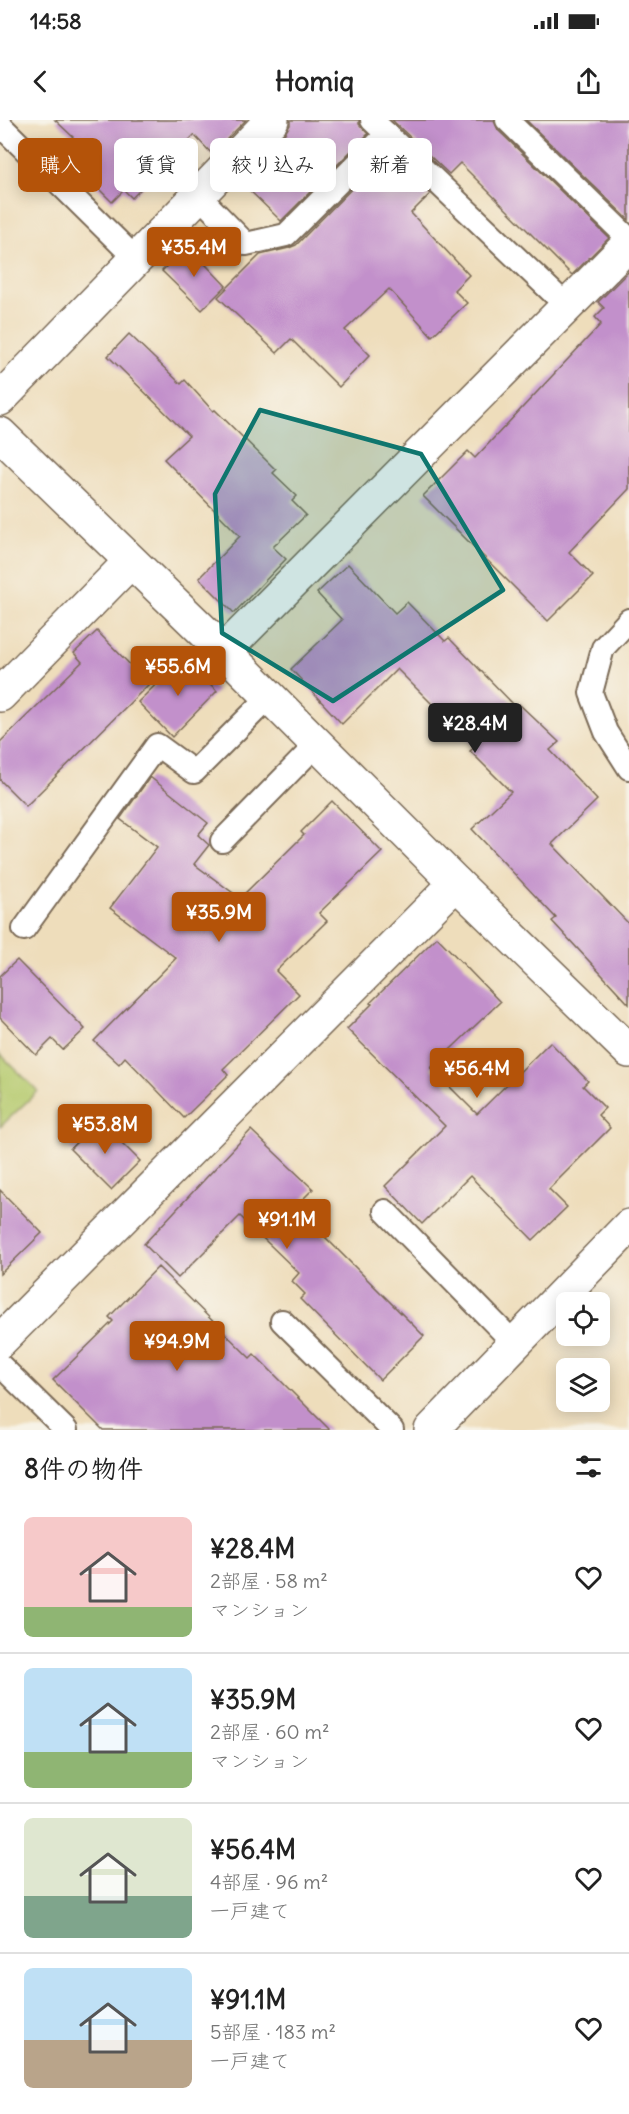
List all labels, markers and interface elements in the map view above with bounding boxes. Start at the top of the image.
text: 14:58 [30,7,82,35]
text: Homiq [275,64,354,98]
icon: back [24,65,57,98]
icon: share [572,65,605,98]
chip: 購入 [18,138,102,192]
chip: 賃貸 [114,138,198,192]
chip: 絞り込み [210,138,336,192]
chip: 新着 [348,138,432,192]
pin: ¥35.4M [145,227,243,278]
text: ¥35.4M [161,234,227,259]
pin: ¥55.6M [129,646,227,697]
text: ¥55.6M [145,653,211,678]
pin: ¥28.4M [426,703,524,754]
text: ¥28.4M [442,710,508,735]
pin: ¥35.9M [170,892,268,943]
text: ¥35.9M [186,899,252,924]
pin: ¥56.4M [428,1048,526,1099]
text: ¥56.4M [444,1055,510,1080]
pin: ¥53.8M [56,1104,154,1155]
text: ¥53.8M [72,1111,138,1136]
pin: ¥91.1M [238,1199,336,1250]
text: ¥91.1M [258,1206,316,1231]
map controls [556,1292,610,1412]
button: locate [556,1292,610,1346]
pin: ¥94.9M [128,1321,226,1372]
text: ¥94.9M [144,1328,210,1353]
button: layers [556,1358,610,1412]
icon: filters [572,1450,605,1483]
text: 8件の物件 [24,1452,143,1485]
text: ¥28.4M [210,1532,295,1565]
icon: home [72,1541,144,1613]
icon: heart [572,1561,605,1594]
text: 2部屋 · 58 m² [210,1568,328,1593]
text: マンション [210,1597,309,1622]
text: ¥35.9M [210,1683,296,1716]
icon: home [72,1692,144,1764]
icon: heart [572,1712,605,1745]
text: 2部屋 · 60 m² [210,1719,329,1744]
text: マンション [210,1748,309,1773]
text: ¥56.4M [210,1833,296,1866]
icon: home [72,1842,144,1914]
icon: heart [572,1862,605,1895]
text: 4部屋 · 96 m² [210,1869,328,1894]
text: 一戸建て [210,1898,290,1923]
text: ¥91.1M [210,1983,286,2016]
icon: home [72,1992,144,2064]
icon: heart [572,2012,605,2045]
text: 5部屋 · 183 m² [210,2019,336,2044]
text: 一戸建て [210,2048,290,2073]

